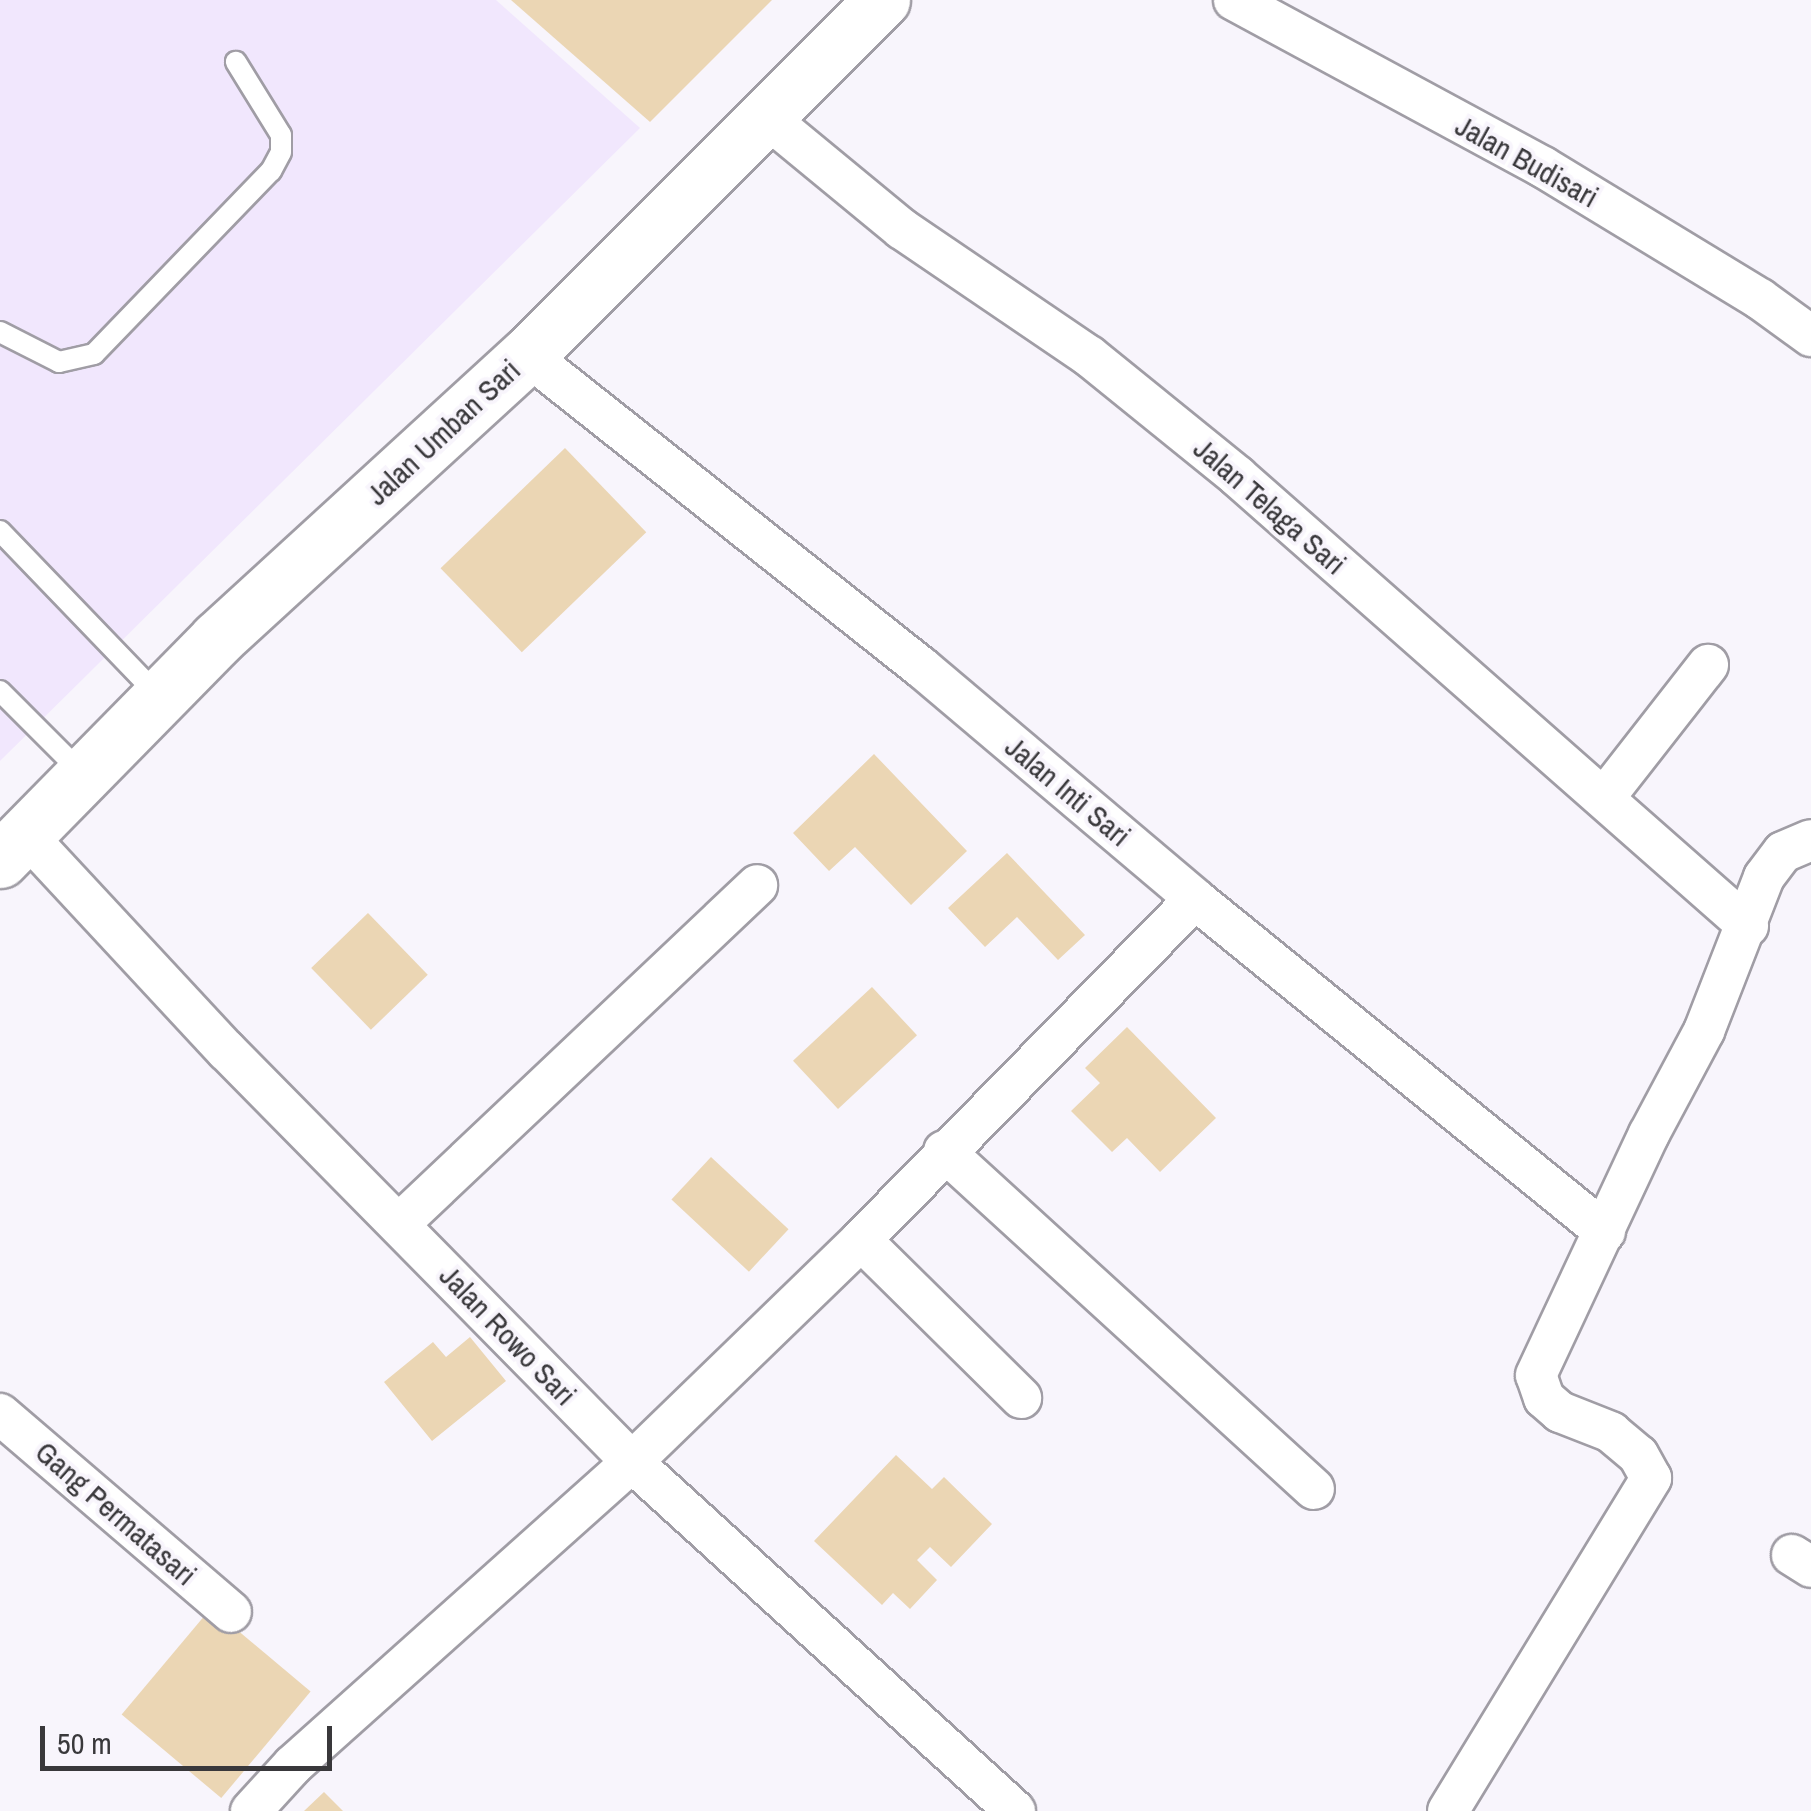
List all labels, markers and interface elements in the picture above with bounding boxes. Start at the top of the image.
street label: Jalan Budisari [1450,107,1604,215]
street label: Jalan Umban Sari [359,352,527,512]
street label: Jalan Telaga Sari [1186,430,1354,582]
street label: Jalan Inti Sari [998,728,1138,854]
street label: Jalan Rowo Sari [432,1258,584,1412]
street label: Gang Permatasari [28,1433,204,1593]
scale bar [45,1706,338,1768]
text: 50 m [57,1723,112,1763]

